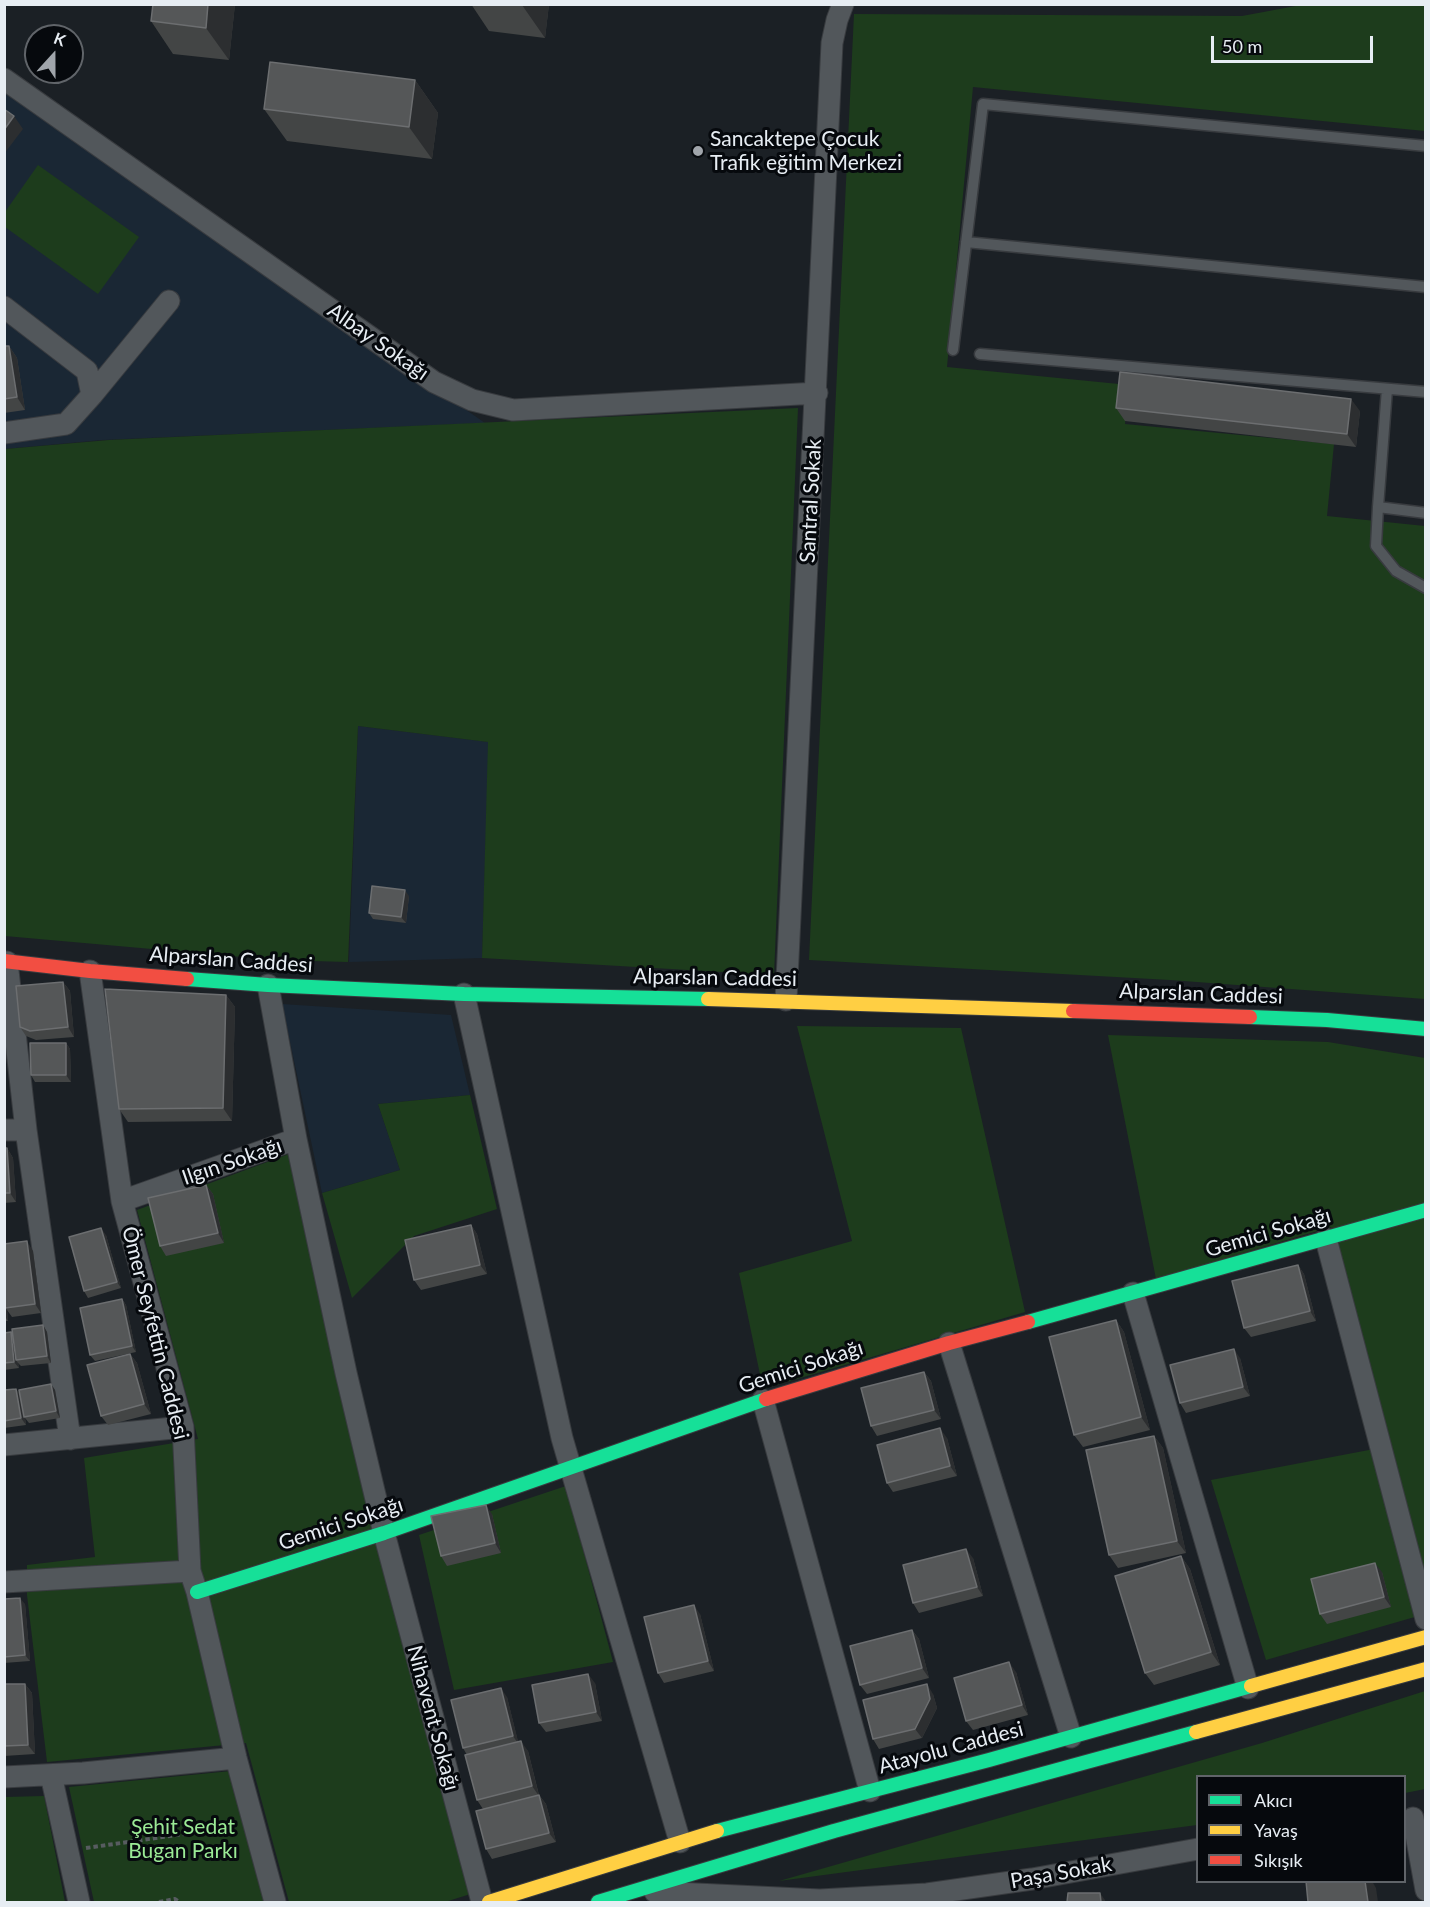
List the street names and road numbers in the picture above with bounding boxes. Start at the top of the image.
street label: Albay Sokağı [323,298,433,386]
street label: Santral Sokak [795,438,827,564]
street label: Alparslan Caddesi [148,942,314,978]
street label: Alparslan Caddesi [633,964,797,992]
street label: Alparslan Caddesi [1119,979,1283,1009]
street label: Ilgın Sokağı [179,1133,285,1191]
street label: Gemici Sokağı [1202,1203,1334,1263]
street label: Ömer Seyfettin Caddesi [116,1224,194,1442]
street label: Gemici Sokağı [736,1335,866,1399]
street label: Gemici Sokağı [276,1492,406,1556]
street label: Nihavent Sokağı [402,1643,464,1793]
street label: Atayolu Caddesi [876,1717,1026,1779]
street label: Paşa Sokak [1008,1852,1114,1894]

